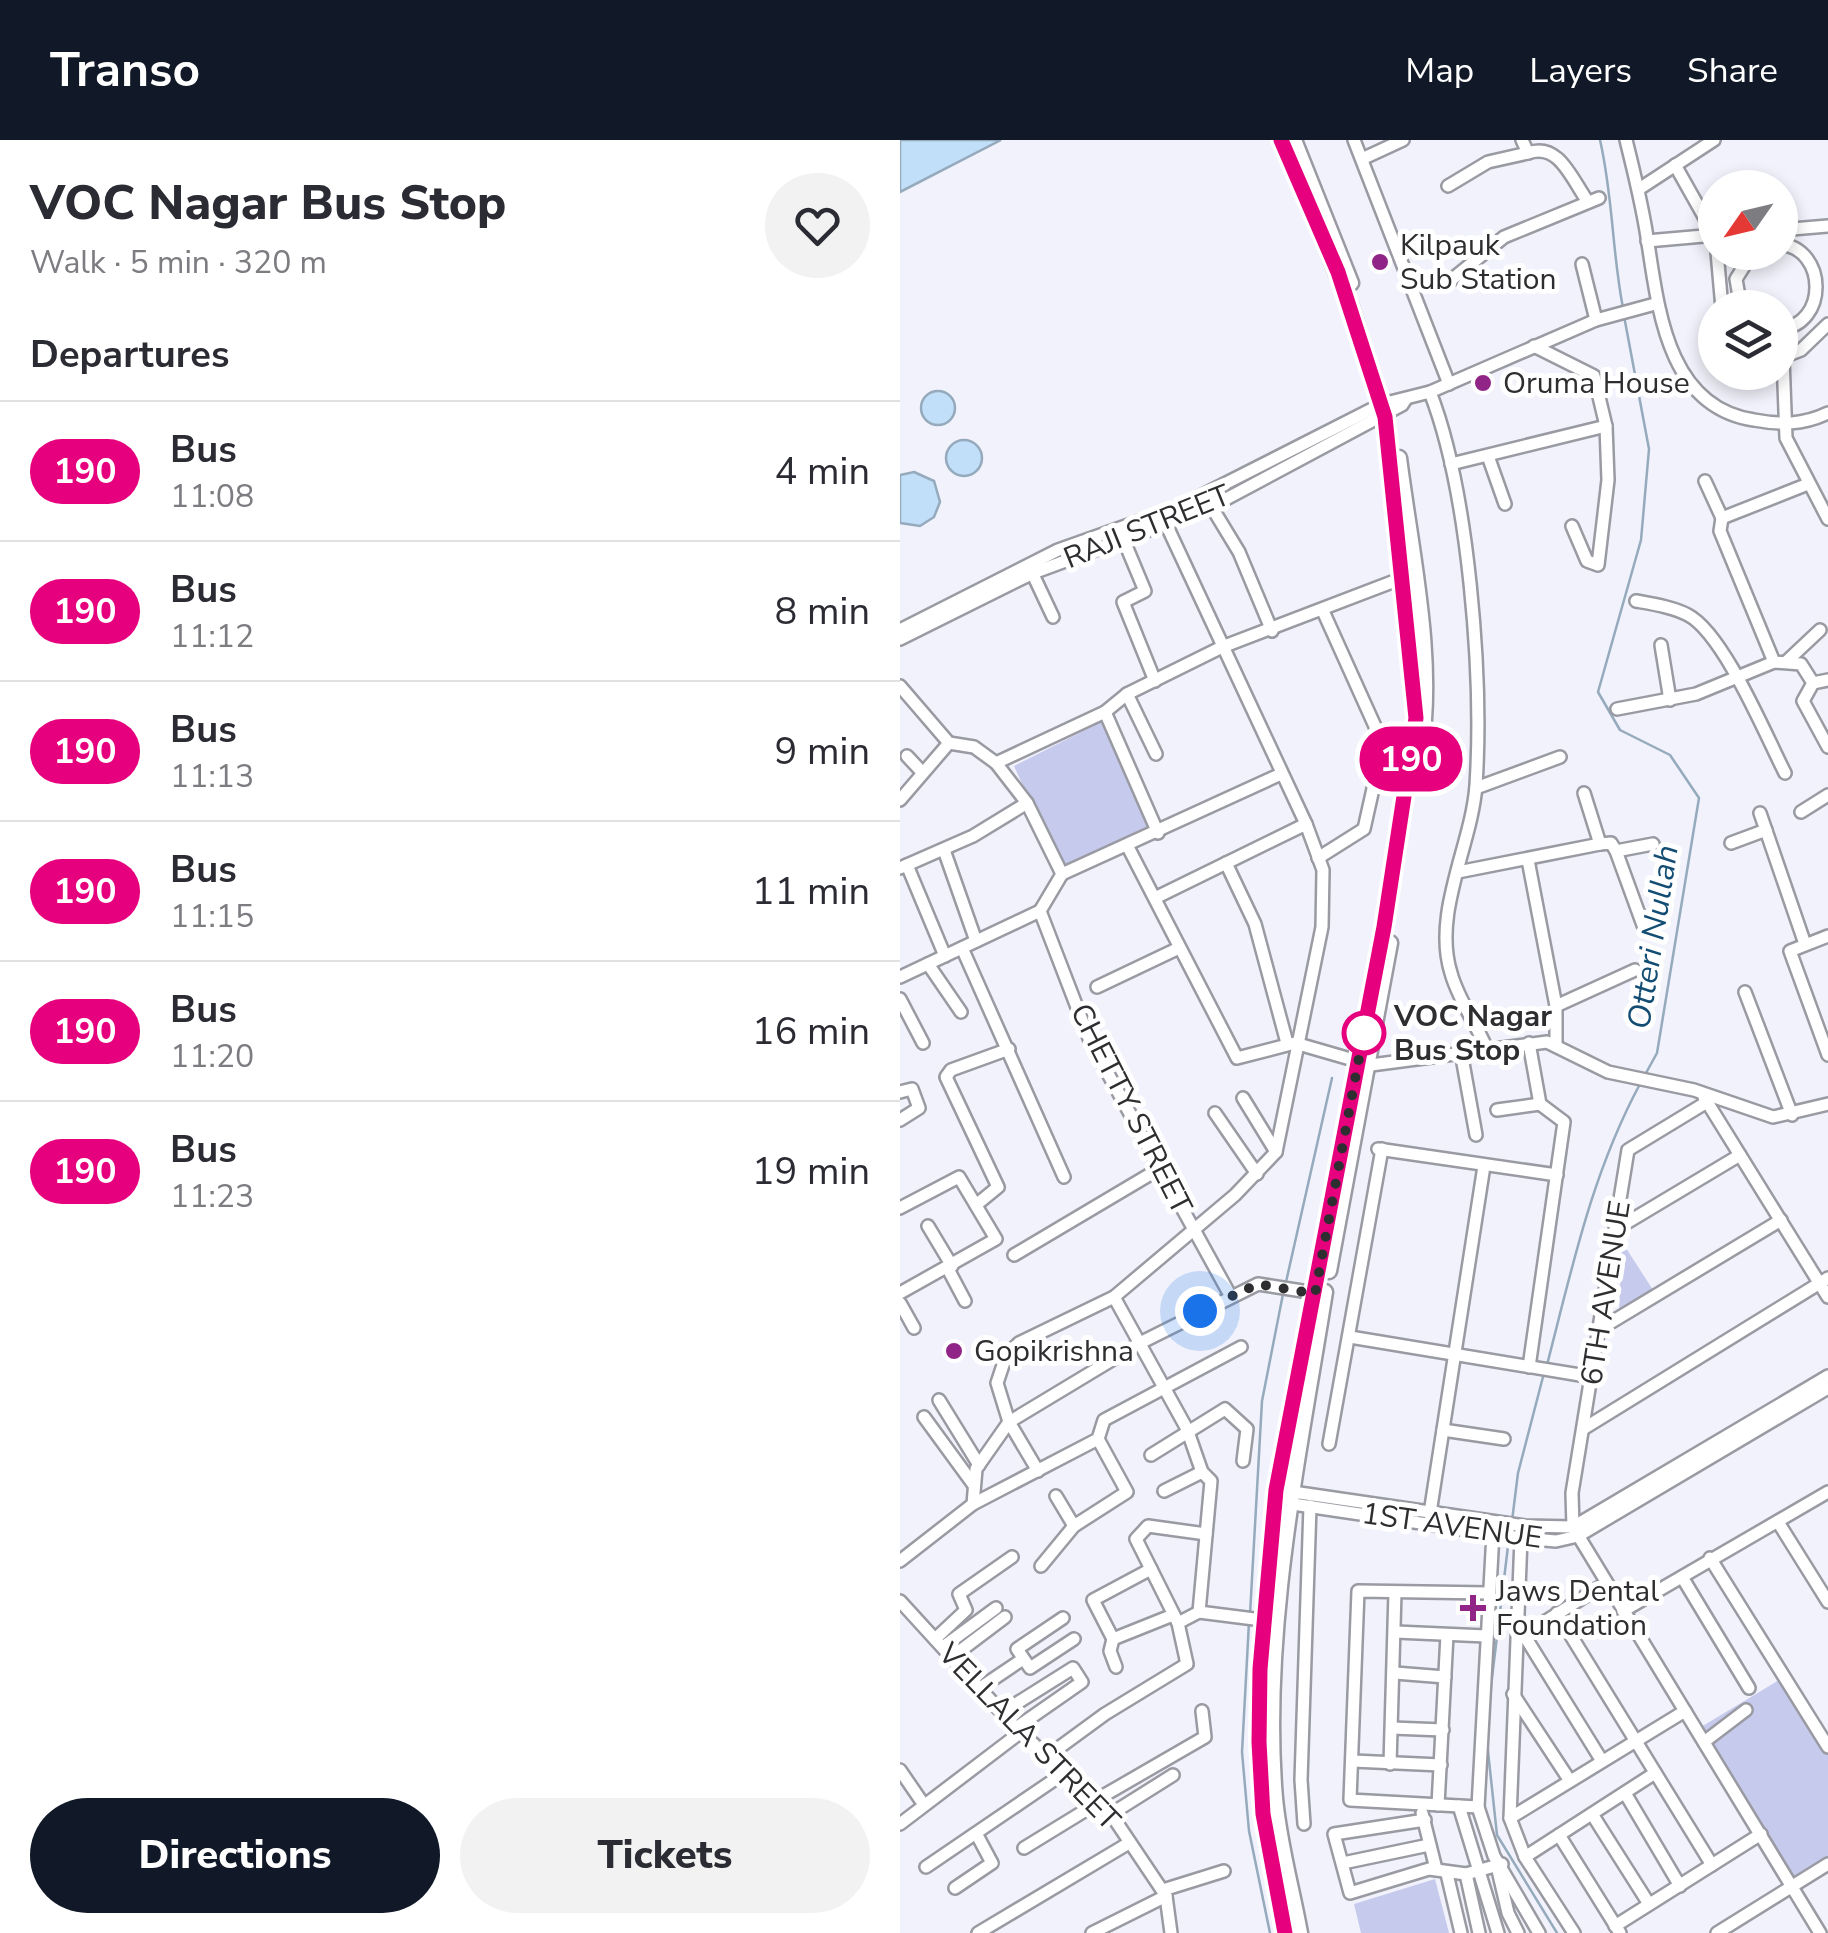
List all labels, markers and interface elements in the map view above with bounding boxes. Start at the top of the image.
text: Transo [50,37,200,103]
text: Map [1405,47,1474,94]
text: Layers [1529,47,1632,94]
text: Share [1687,47,1778,94]
text: VOC Nagar Bus Stop [30,170,506,236]
north arrow [1698,170,1798,270]
map controls [1698,170,1798,390]
button: heart [765,173,870,278]
place label: Kilpauk Sub Station [1400,225,1556,300]
text: Walk · 5 min · 320 m [30,241,327,284]
marker: Kilpauk Sub Station [1369,251,1391,273]
button: layers [1698,290,1798,390]
text: Departures [30,329,229,380]
place label: Oruma House [1503,363,1690,404]
marker: Oruma House [1472,372,1494,394]
text: Bus [170,424,237,475]
text: 4 min [775,446,870,497]
text: 190 [53,448,117,495]
text: 11:08 [170,475,254,518]
street label: RAJI STREET [1058,475,1236,579]
text: Bus [170,564,237,615]
text: 8 min [775,586,870,637]
text: 190 [53,588,117,635]
text: 11:12 [170,615,254,658]
text: Bus [170,704,237,755]
text: 9 min [775,726,870,777]
line badge: 190 [1354,726,1468,792]
text: 190 [53,728,117,775]
text: 190 [1379,736,1443,783]
text: 11:13 [170,755,254,798]
water label: Otteri Nullah [1617,842,1689,1032]
text: Bus [170,844,237,895]
text: 11 min [752,866,870,917]
text: 190 [53,868,117,915]
text: 11:15 [170,895,254,938]
text: Bus [170,984,237,1035]
place label: VOC Nagar Bus Stop [1393,996,1552,1071]
street label: CHETTY STREET [1060,997,1202,1221]
text: 16 min [752,1006,870,1057]
text: 190 [53,1008,117,1055]
marker: VOC Nagar Bus Stop [1343,1012,1385,1054]
text: 11:20 [170,1035,254,1078]
text: Bus [170,1124,237,1175]
text: 19 min [752,1146,870,1197]
text: 190 [53,1148,117,1195]
text: 11:23 [170,1175,254,1218]
street label: 6TH AVENUE [1571,1198,1641,1388]
your location [1175,1286,1225,1336]
place label: Gopikrishna [974,1331,1134,1372]
marker: Gopikrishna [943,1340,965,1362]
street label: 1ST AVENUE [1359,1493,1545,1559]
place label: Jaws Dental Foundation [1495,1571,1659,1646]
marker: Jaws Dental Foundation [1460,1595,1486,1621]
street label: VELLALA STREET [928,1634,1129,1840]
button: Directions [30,1798,440,1913]
button: Tickets [460,1798,870,1913]

